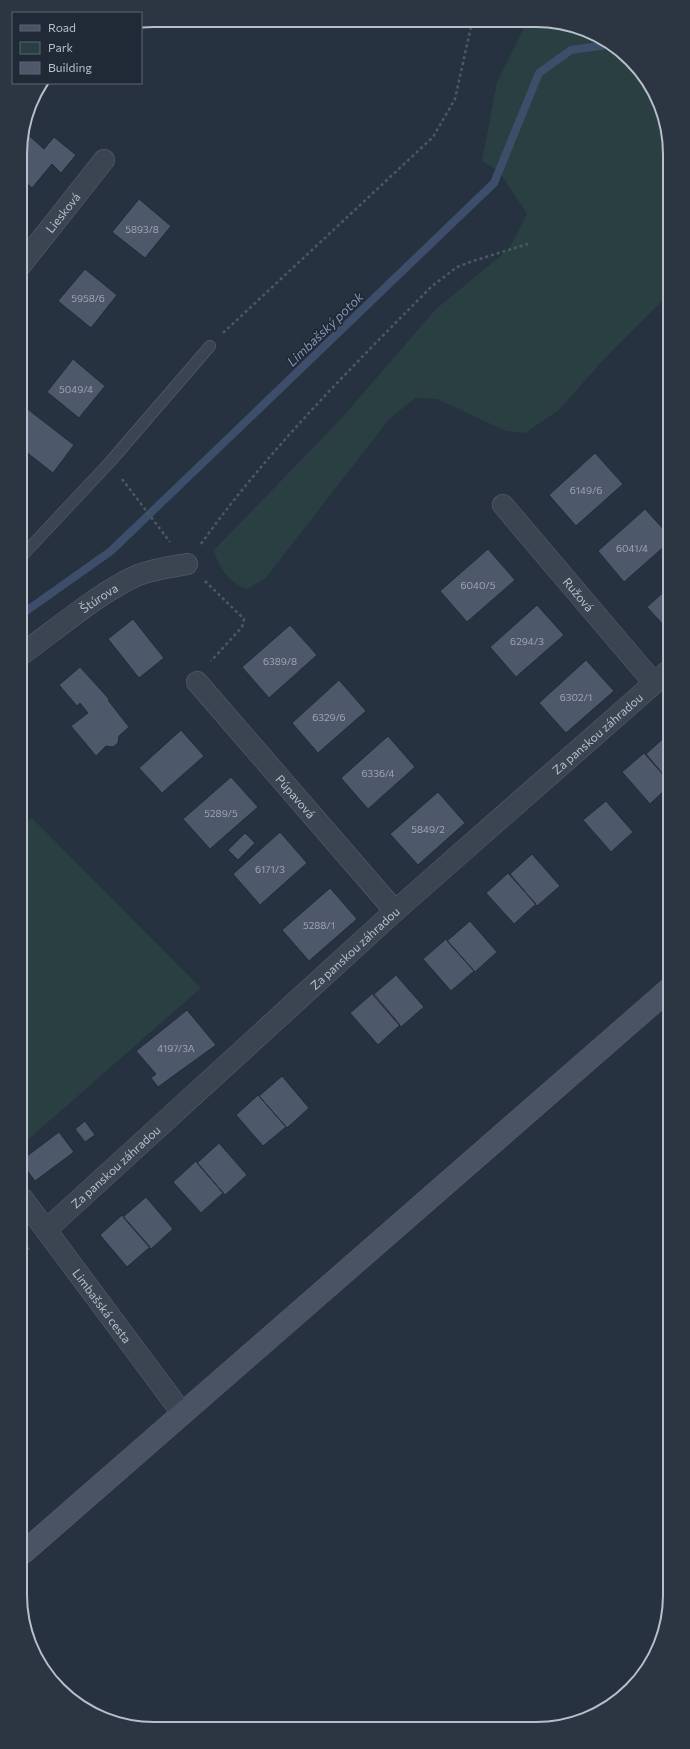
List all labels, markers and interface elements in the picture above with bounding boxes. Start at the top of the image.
legend [12,12,142,84]
text: Road [48,20,76,34]
text: Park [48,40,74,54]
text: Building [48,60,92,74]
street label: Liesková [42,190,83,235]
house number: 5893/8 [125,223,159,235]
water label: Limbašský potok [283,288,367,369]
house number: 5958/6 [71,292,105,304]
house number: 5049/4 [59,383,93,395]
house number: 6149/6 [570,484,602,496]
house number: 6041/4 [616,542,648,554]
street label: Ružová [560,574,597,614]
house number: 6040/5 [460,579,496,591]
street label: Štúrova [77,580,120,615]
house number: 6294/3 [510,635,544,647]
house number: 6389/8 [263,655,297,667]
street label: Za panskou záhradou [549,690,645,777]
house number: 6302/1 [560,691,592,703]
house number: 6329/6 [312,711,346,723]
house number: 6336/4 [362,767,394,779]
street label: Púpavová [273,772,318,821]
house number: 5289/5 [204,807,238,819]
house number: 5849/2 [411,823,445,835]
house number: 6171/3 [255,863,285,875]
street label: Za panskou záhradou [307,904,402,992]
house number: 5288/1 [303,919,335,931]
house number: 4197/3A [157,1042,195,1054]
street label: Za panskou záhradou [68,1122,163,1211]
street label: Limbašská cesta [70,1266,134,1346]

